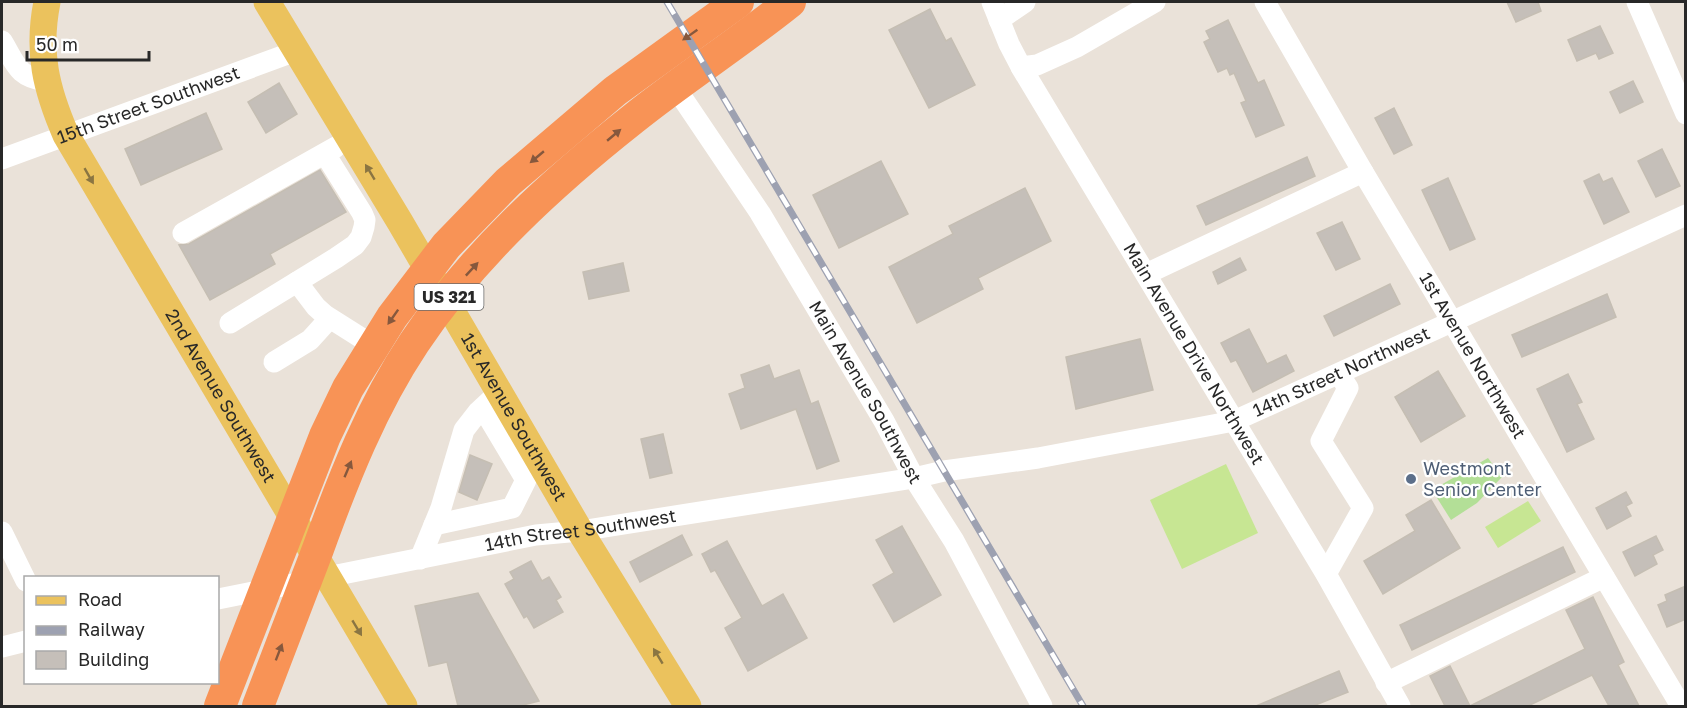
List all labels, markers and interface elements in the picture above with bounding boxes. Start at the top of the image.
scale bar [27,24,148,62]
one-way arrow [682,29,698,40]
text: 50 m [36,33,78,55]
street label: 15th Street Southwest [54,61,242,148]
one-way arrow [606,129,621,142]
one-way arrow [529,150,545,163]
one-way arrow [364,164,375,180]
one-way arrow [84,168,94,185]
street label: Main Avenue Drive Northwest [1119,238,1270,468]
one-way arrow [465,261,479,276]
street label: 1st Avenue Northwest [1415,268,1531,442]
road number: US 321 [414,284,484,310]
street label: Main Avenue Southwest [805,297,927,488]
street label: 2nd Avenue Southwest [161,305,281,486]
one-way arrow [387,308,399,324]
street label: 14th Street Northwest [1249,321,1433,421]
street label: 1st Avenue Southwest [457,329,572,505]
place label: Westmont Senior Center [1423,457,1541,500]
one-way arrow [343,460,353,478]
marker: Westmont Senior Center [1404,472,1418,486]
street label: 14th Street Southwest [483,504,677,555]
legend [24,576,219,684]
text: Road [78,588,122,610]
text: Railway [78,618,145,640]
one-way arrow [351,620,362,636]
one-way arrow [275,643,284,661]
one-way arrow [653,647,663,664]
text: Building [78,648,149,670]

